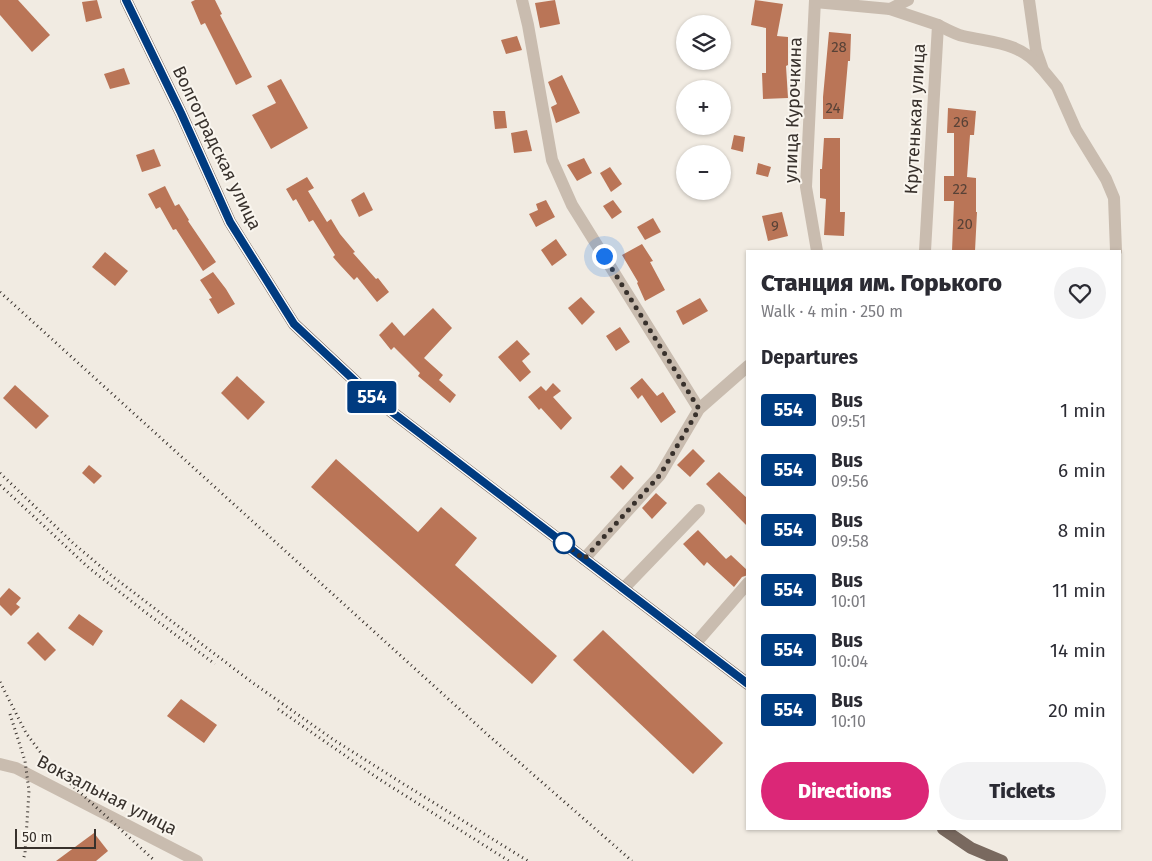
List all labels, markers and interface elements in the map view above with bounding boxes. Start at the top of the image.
map controls [676,15,731,200]
button: layers [676,15,731,70]
street label: улица Курочкина [779,37,807,183]
house number: 28 [831,38,847,56]
street label: Крутенькая улица [900,43,930,195]
street label: Волгоградская улица [168,62,266,234]
button: + [676,80,731,135]
house number: 24 [825,99,841,117]
house number: 26 [953,113,969,131]
button: − [676,145,731,200]
house number: 22 [953,180,967,198]
house number: 20 [957,215,973,233]
house number: 9 [771,217,779,235]
your location [592,244,617,269]
button: heart [1054,267,1106,319]
text: Станция им. Горького [761,269,1002,297]
text: Walk · 4 min · 250 m [761,302,903,321]
text: Departures [761,346,858,369]
line badge: 554 [343,381,401,413]
text: 554 [357,386,387,408]
text: Bus [831,389,863,412]
text: 554 [774,399,803,421]
text: 1 min [1060,399,1106,422]
text: 09:51 [831,412,866,431]
text: Bus [831,449,863,472]
text: 554 [774,459,803,481]
text: 6 min [1058,459,1106,482]
text: 09:56 [831,472,869,491]
text: Bus [831,509,863,532]
text: 554 [774,519,803,541]
text: 8 min [1058,519,1106,542]
unlabelled marker [553,532,575,554]
text: 09:58 [831,532,869,551]
text: Bus [831,569,863,592]
text: 554 [774,579,803,601]
text: 11 min [1052,579,1106,602]
text: 10:01 [831,592,866,611]
text: Bus [831,629,863,652]
text: 554 [774,639,803,661]
text: 14 min [1050,639,1106,662]
text: 10:04 [831,652,868,671]
text: Bus [831,689,863,712]
text: 554 [774,699,803,721]
text: 20 min [1048,699,1106,722]
text: 10:10 [831,712,866,731]
street label: Вокзальная улица [33,750,181,840]
button: Directions [761,762,929,820]
button: Tickets [939,762,1106,820]
scale bar [15,826,96,849]
text: 50 m [22,829,53,846]

